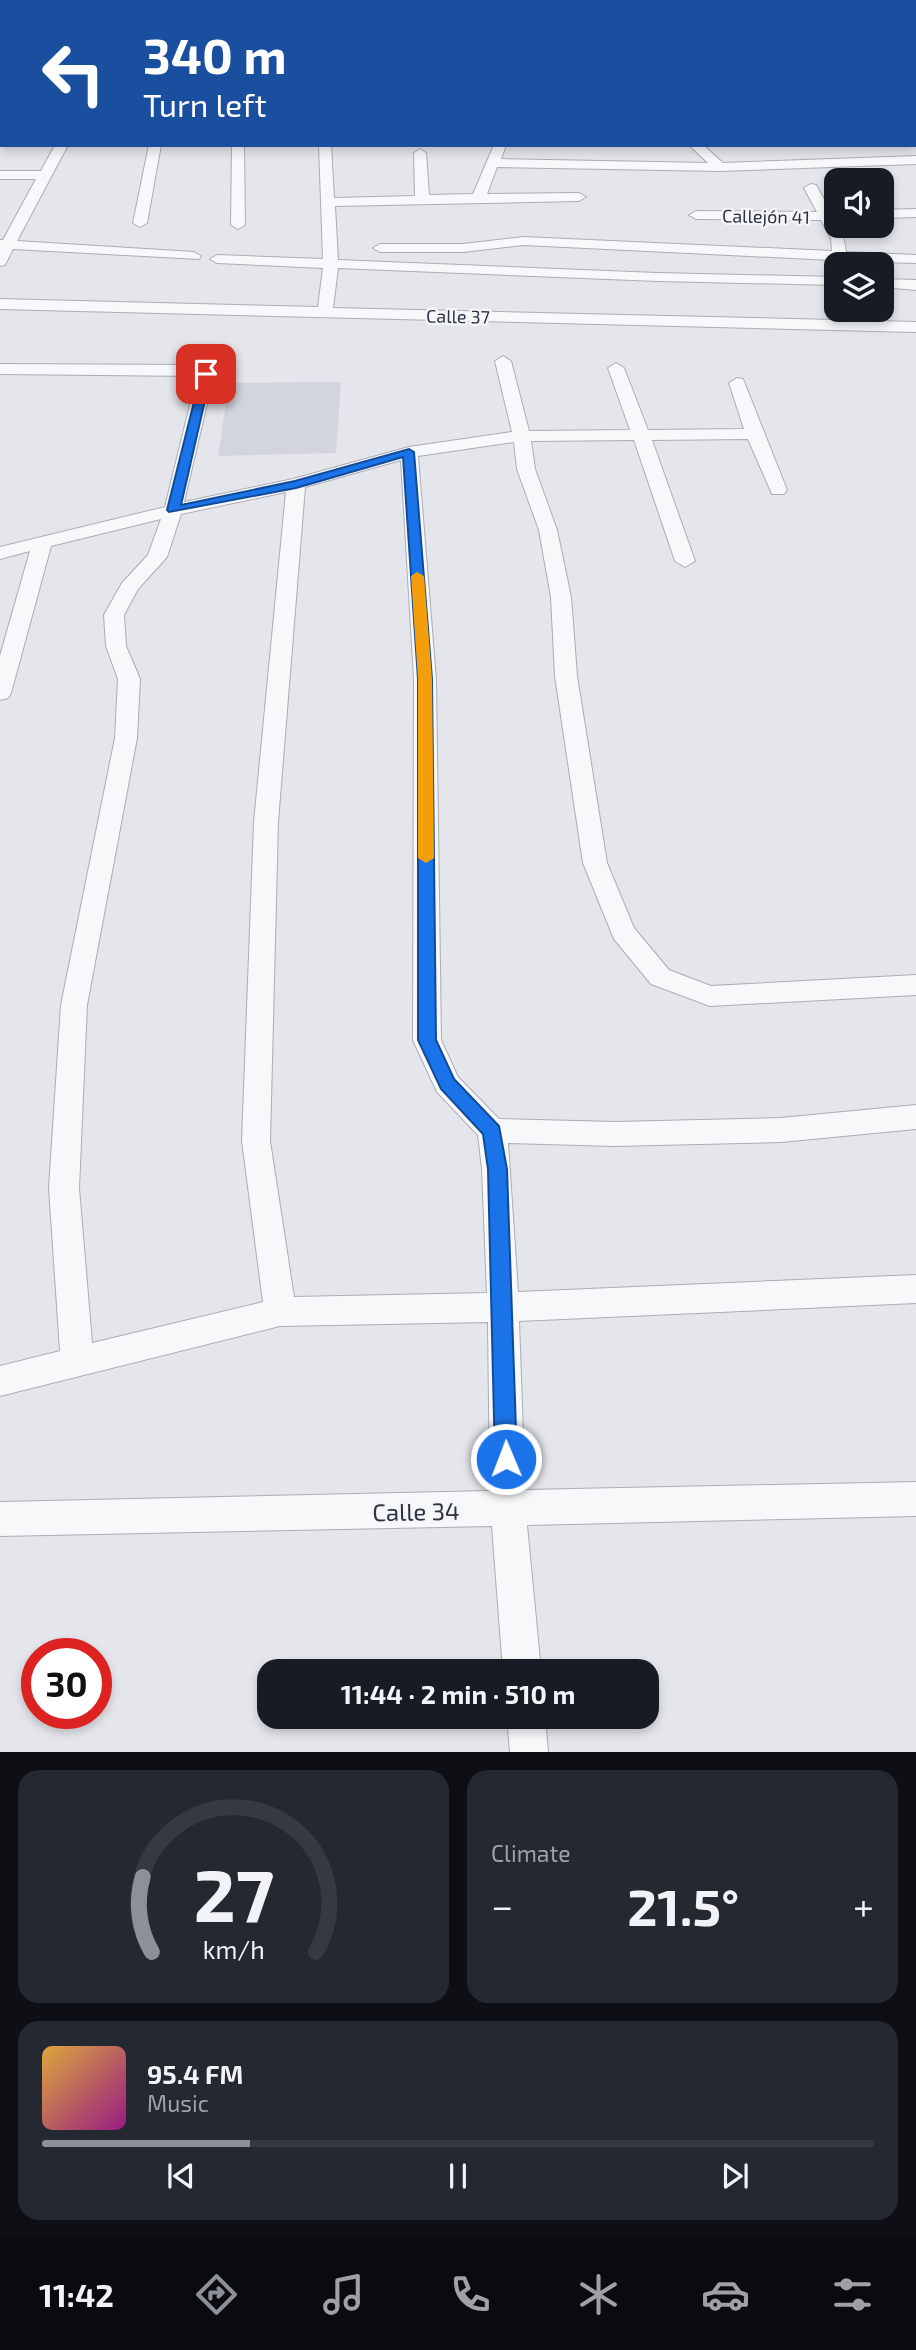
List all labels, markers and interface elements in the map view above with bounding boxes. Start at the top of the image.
text: 340 m [143,25,287,84]
icon: left [28,28,119,119]
text: Turn left [143,85,267,123]
map controls [824,168,894,322]
button: sound [824,168,894,238]
street label: Callejón 41 [722,204,810,228]
button: layers [824,252,894,322]
street label: Calle 37 [426,304,490,328]
pin [176,344,236,404]
icon: arrive [187,355,225,393]
position arrow [469,1422,543,1496]
street label: Calle 34 [372,1496,460,1526]
speed limit sign: 30 [21,1638,112,1729]
text: 11:44 · 2 min · 510 m [341,1678,575,1709]
text: Climate [491,1839,571,1867]
text: 27 [193,1850,274,1938]
text: 21.5° [627,1874,739,1936]
text: − [491,1882,513,1928]
text: + [853,1882,874,1928]
text: km/h [202,1934,265,1964]
text: 95.4 FM [147,2058,243,2089]
text: Music [147,2089,209,2117]
icon: previous [162,2157,200,2195]
icon: pause [439,2157,477,2195]
icon: next [716,2157,754,2195]
icon: directions [192,2270,241,2319]
icon: music [319,2270,368,2319]
icon: phone [446,2270,495,2319]
icon: climate [574,2270,623,2319]
icon: car [701,2270,750,2319]
icon: filters [828,2270,877,2319]
text: 11:42 [39,2275,114,2313]

